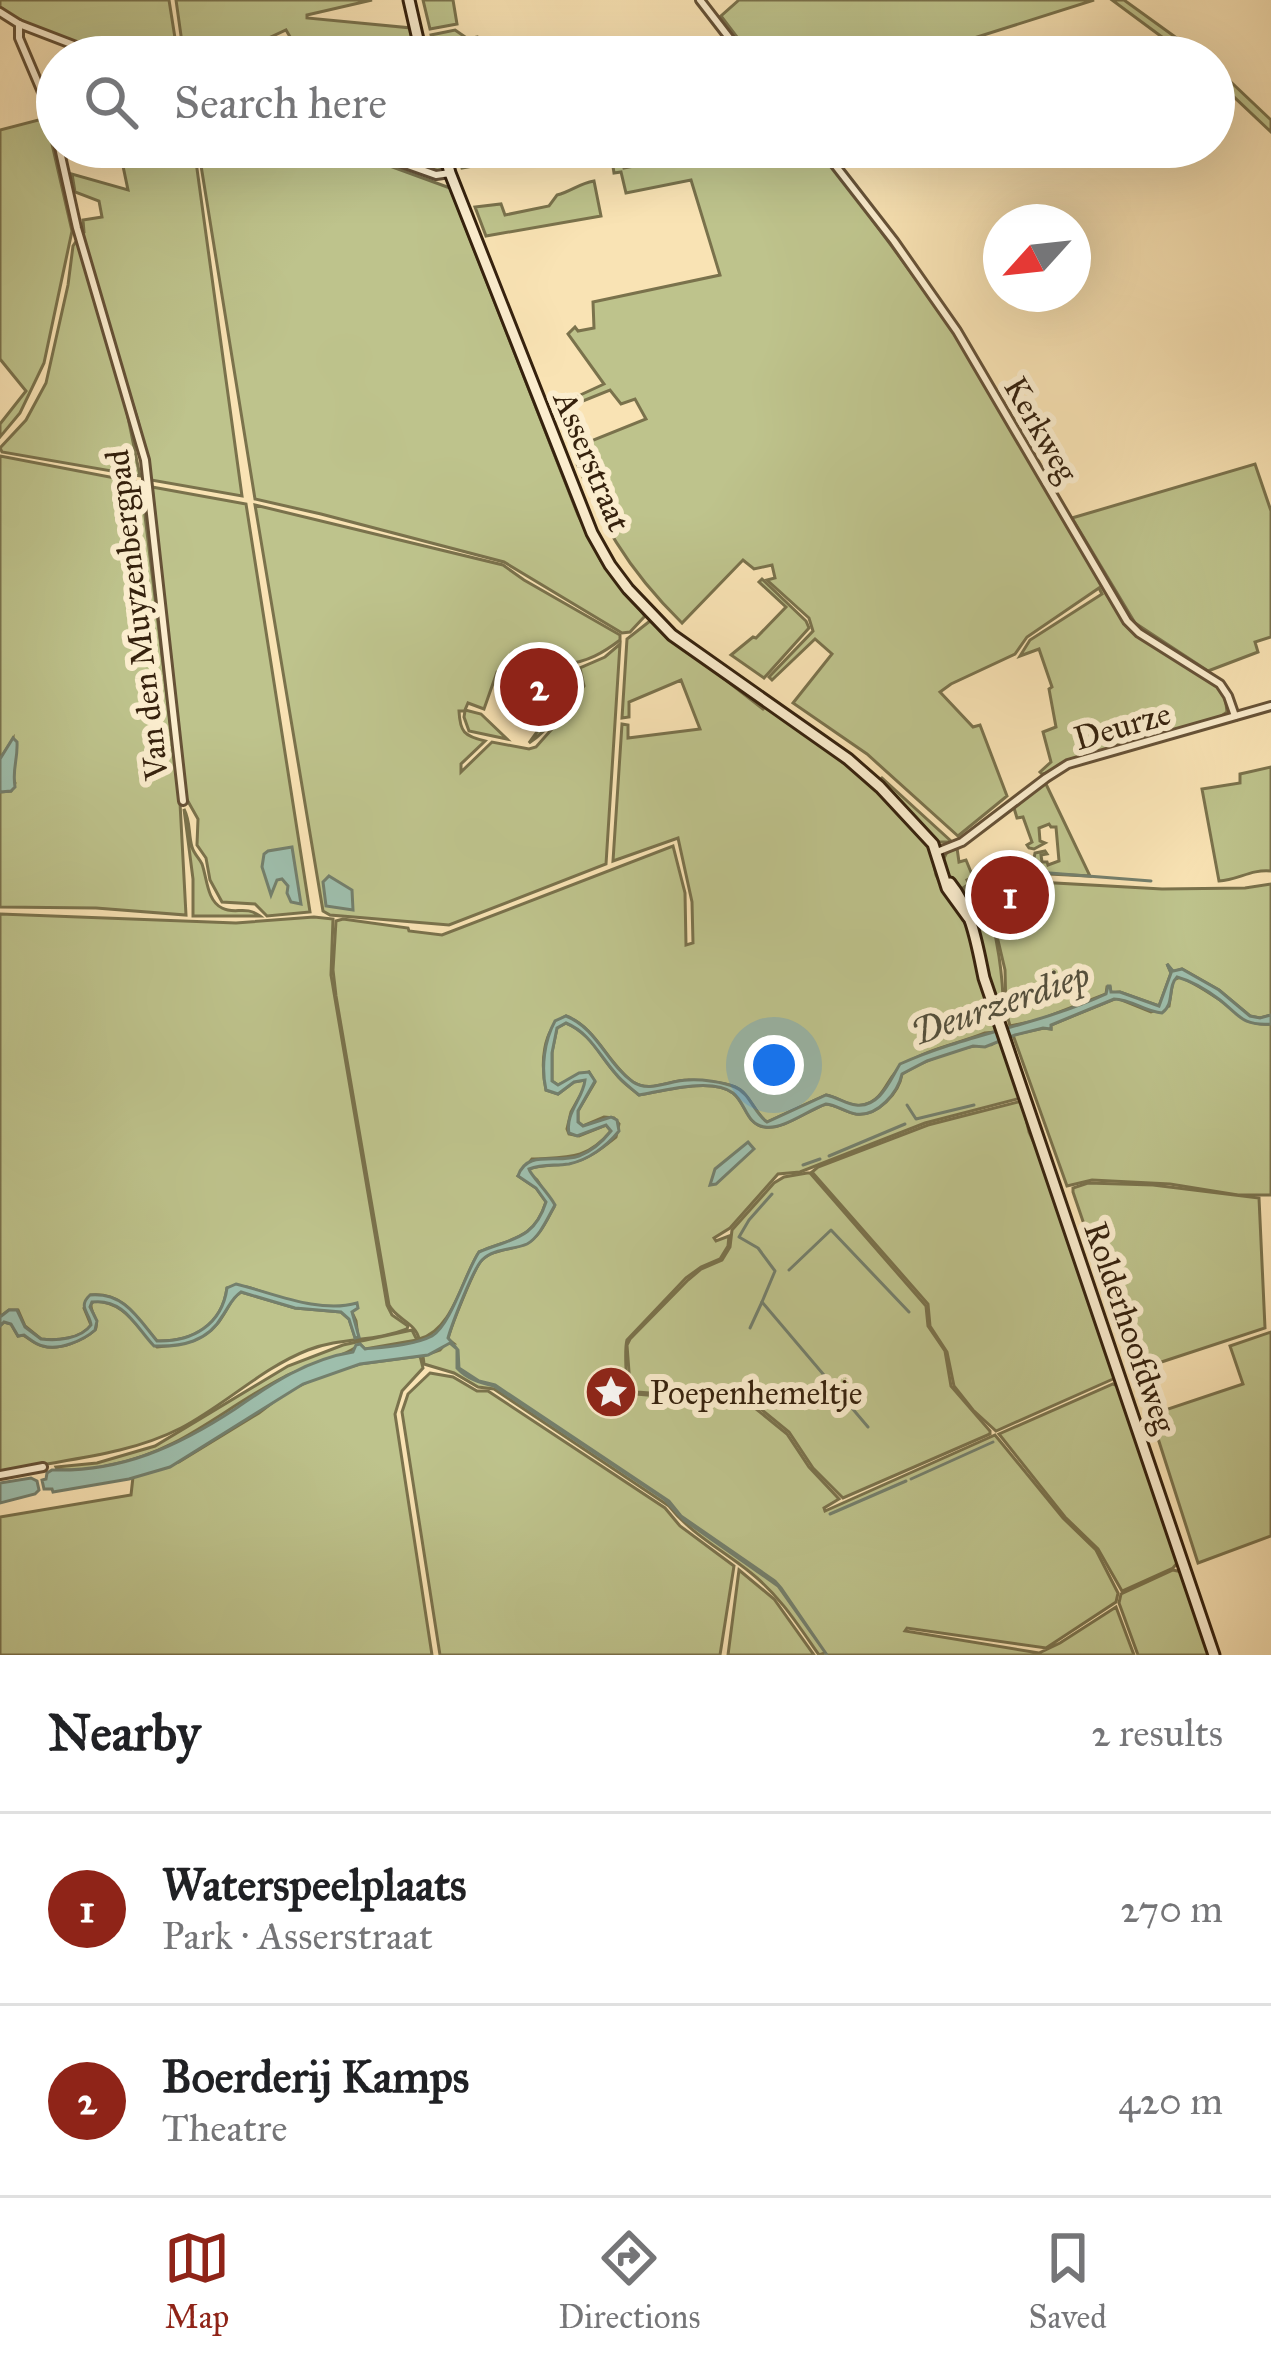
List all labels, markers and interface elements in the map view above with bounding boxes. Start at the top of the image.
search box [36,36,1235,168]
icon: search [78,69,144,135]
text: Search here [174,75,387,130]
north arrow [983,204,1091,312]
street label: Kerkweg [995,370,1087,490]
street label: Asserstraat [544,384,640,538]
street label: Van den Muyzenbergpad [97,447,177,783]
pin: 2 [500,642,578,732]
street label: Deurze [1069,693,1175,759]
pin: 1 [971,850,1049,940]
water label: Deurzerdiep [905,953,1095,1055]
your location [744,1035,804,1095]
street label: Rolderhoofdweg [1075,1217,1185,1439]
place icon: Poepenhemeltje [583,1364,639,1420]
place label: Poepenhemeltje [650,1373,862,1413]
text: Nearby [48,1702,200,1764]
text: 2 results [1091,1709,1223,1757]
text: Waterspeelplaats [162,1857,467,1912]
text: 1 [79,1885,95,1933]
text: 270 m [1120,1885,1223,1933]
text: Park · Asserstraat [162,1912,433,1960]
text: Boerderij Kamps [162,2049,469,2104]
text: 2 [77,2077,97,2125]
text: 420 m [1118,2077,1223,2125]
text: Theatre [162,2104,287,2152]
tab: Map [164,2225,230,2337]
tab: Directions [558,2225,700,2337]
tab: Saved [1029,2225,1107,2337]

